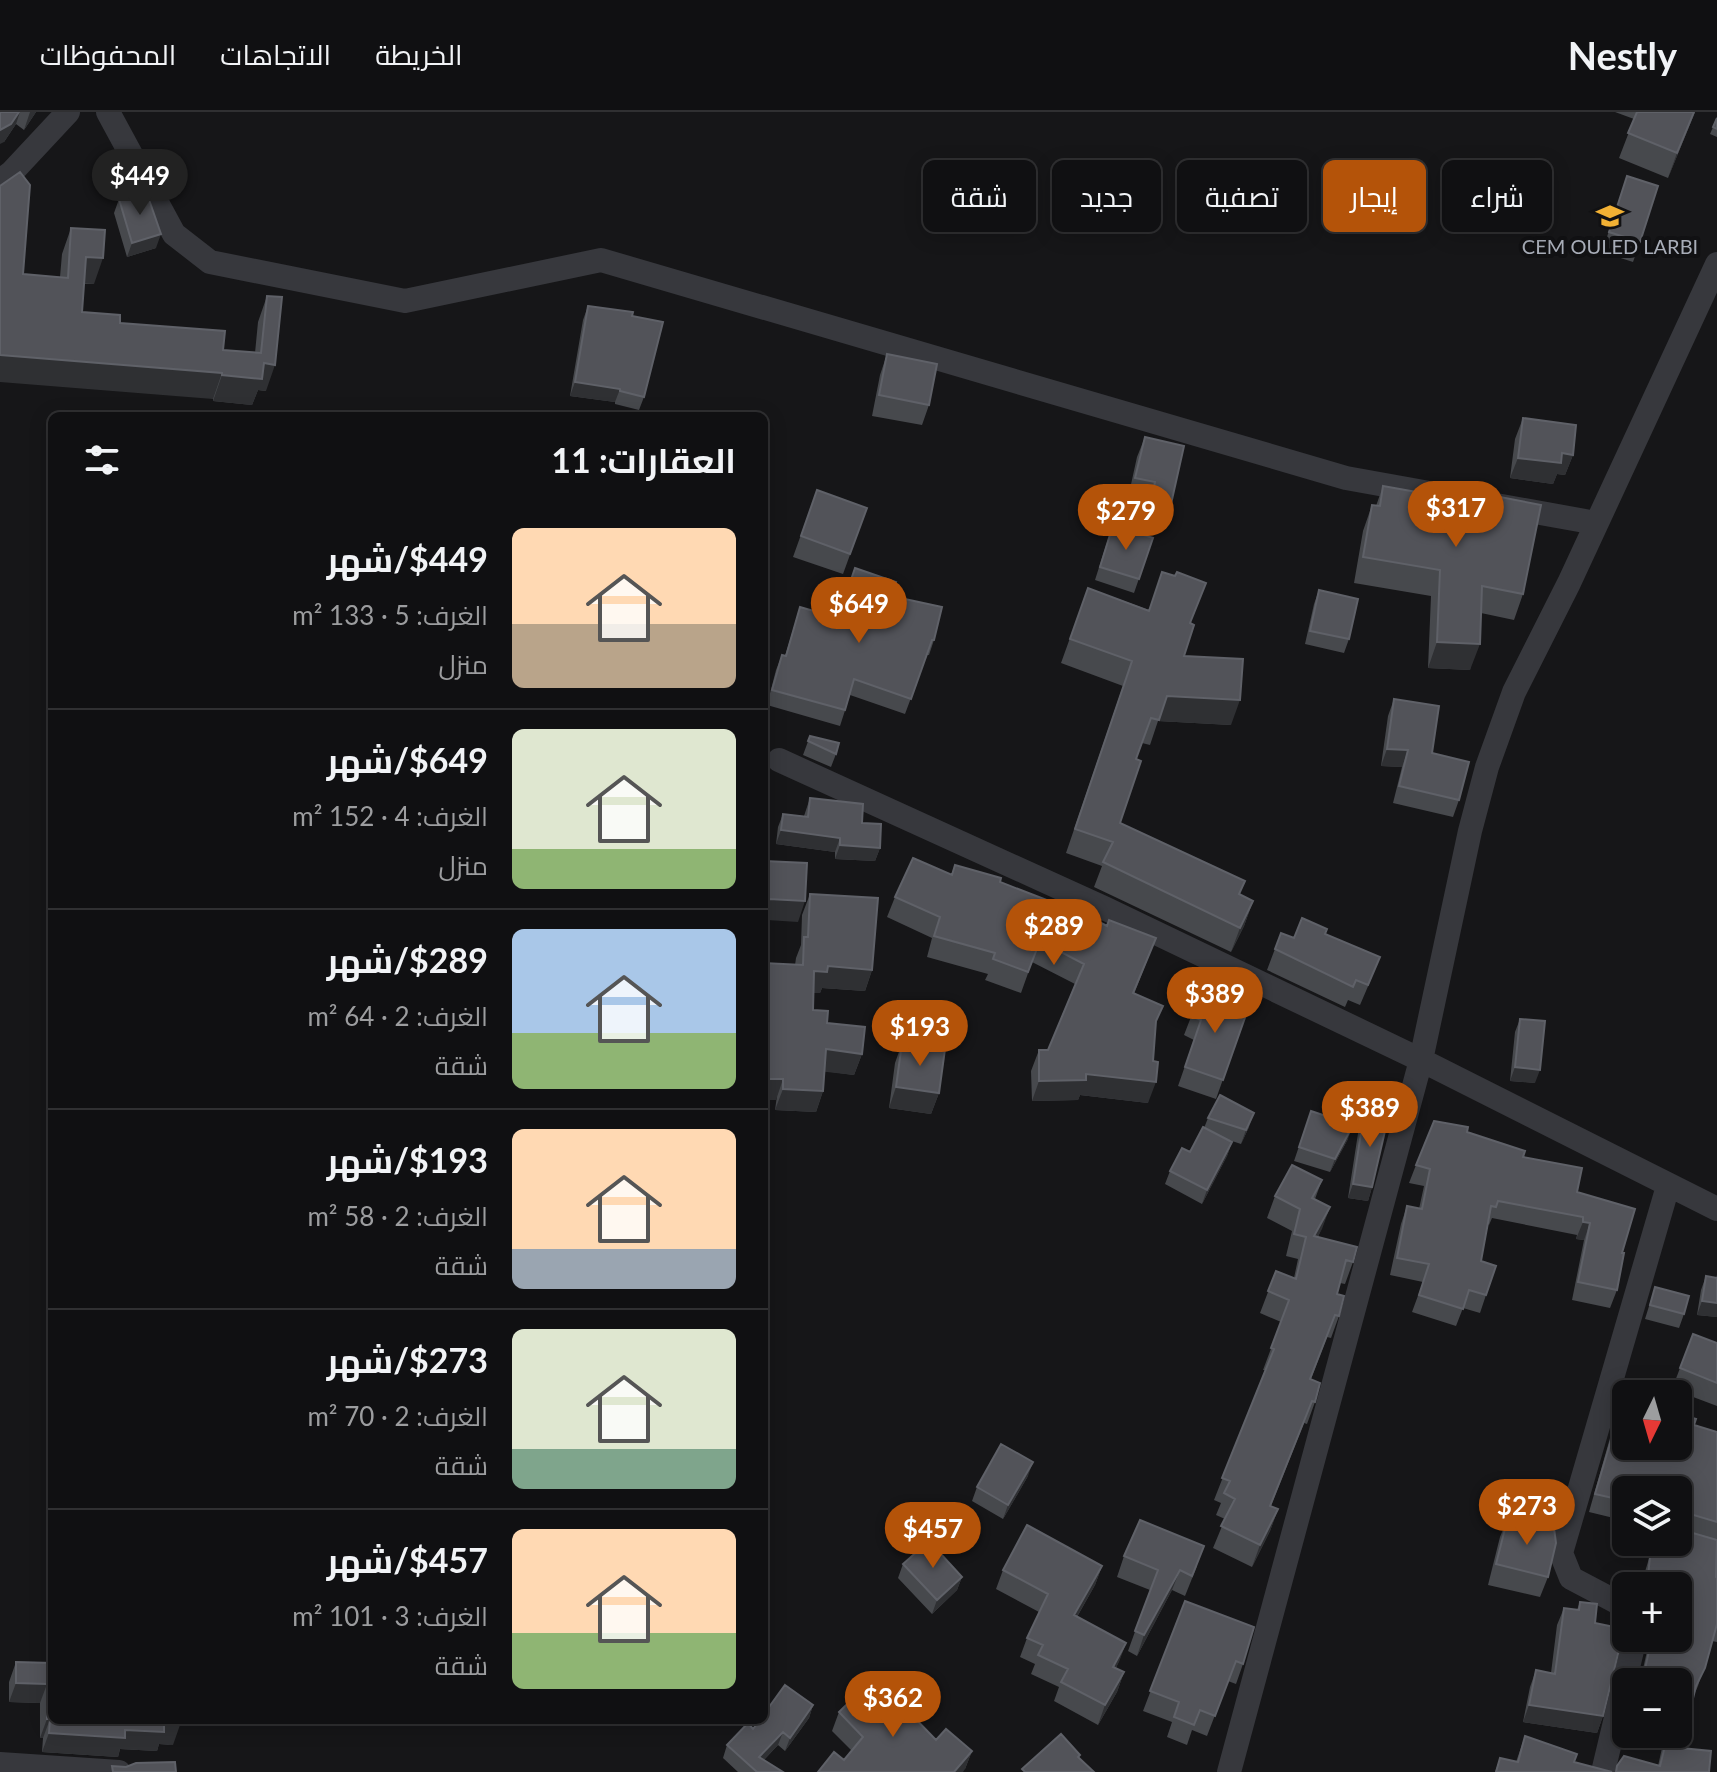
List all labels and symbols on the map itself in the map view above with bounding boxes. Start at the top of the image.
pin: $449 [93,149,187,217]
school or university icon: CEM OULED LARBI [1595,201,1625,231]
place label: CEM OULED LARBI [1522,234,1698,258]
pin: $317 [1409,481,1503,549]
pin: $279 [1079,484,1173,552]
pin: $649 [812,577,906,645]
pin: $289 [1007,899,1101,967]
pin: $389 [1168,967,1262,1035]
pin: $193 [873,1000,967,1068]
pin: $389 [1323,1081,1417,1149]
north arrow [1612,1380,1692,1460]
pin: $273 [1480,1479,1574,1547]
pin: $457 [886,1502,980,1570]
pin: $362 [846,1671,940,1739]

